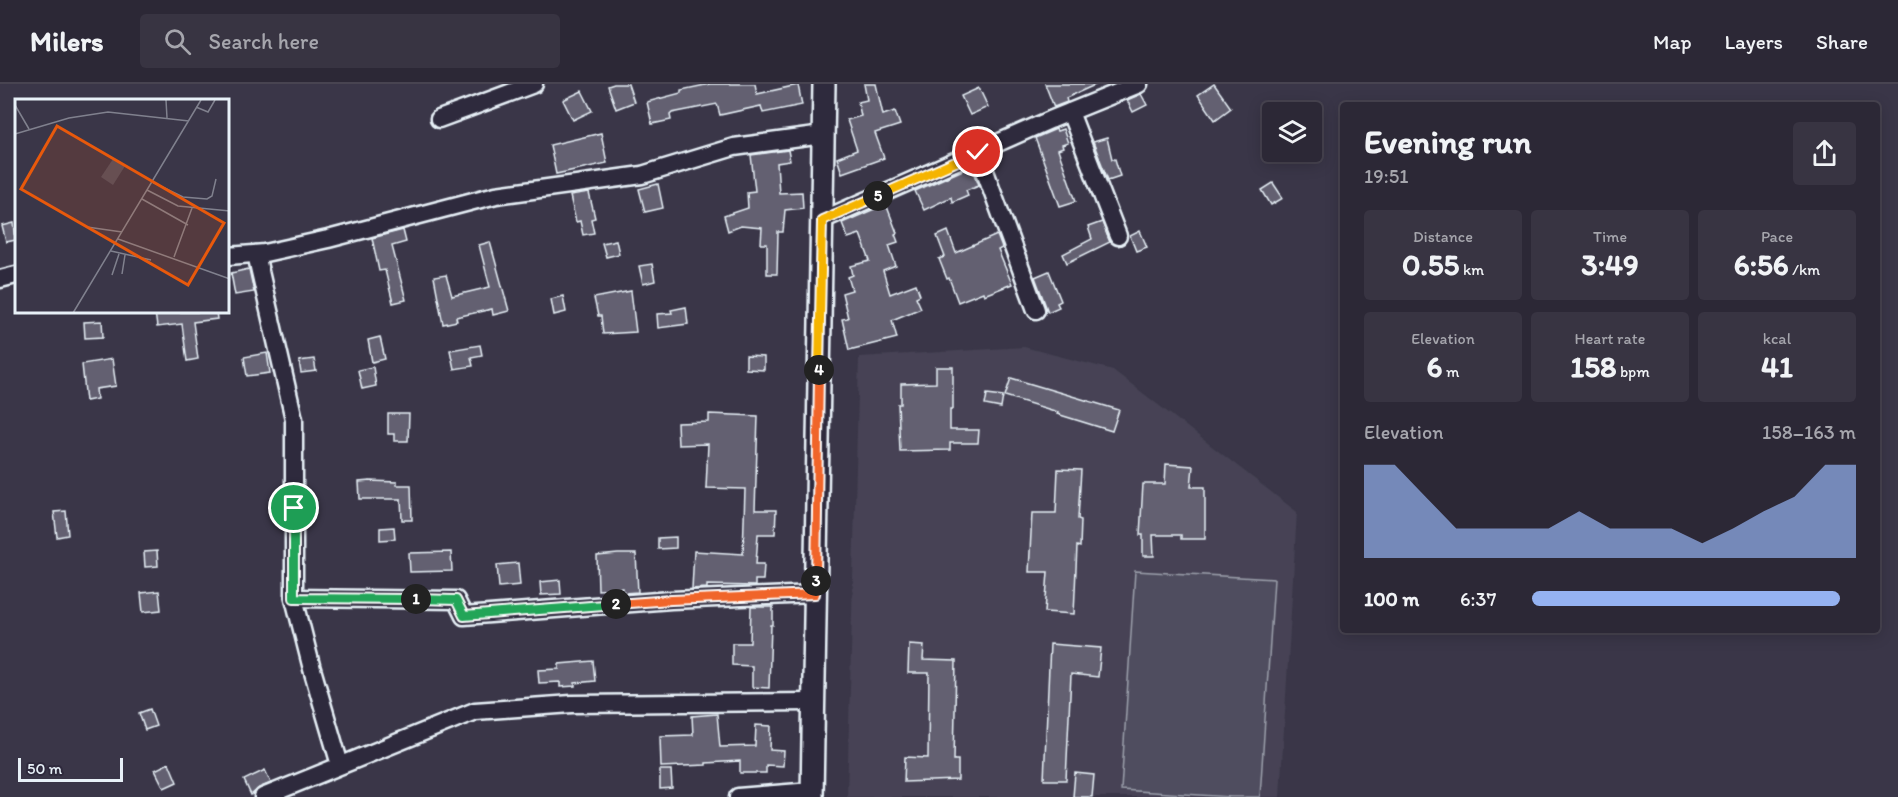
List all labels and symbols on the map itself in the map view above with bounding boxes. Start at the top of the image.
inset map [15,99,230,314]
pin [952,126,1003,177]
pin: 5 [863,181,893,211]
pin: 4 [804,355,834,385]
pin [268,482,319,533]
pin: 3 [801,566,831,596]
pin: 1 [401,584,431,614]
pin: 2 [601,589,631,619]
scale bar [18,755,123,782]

